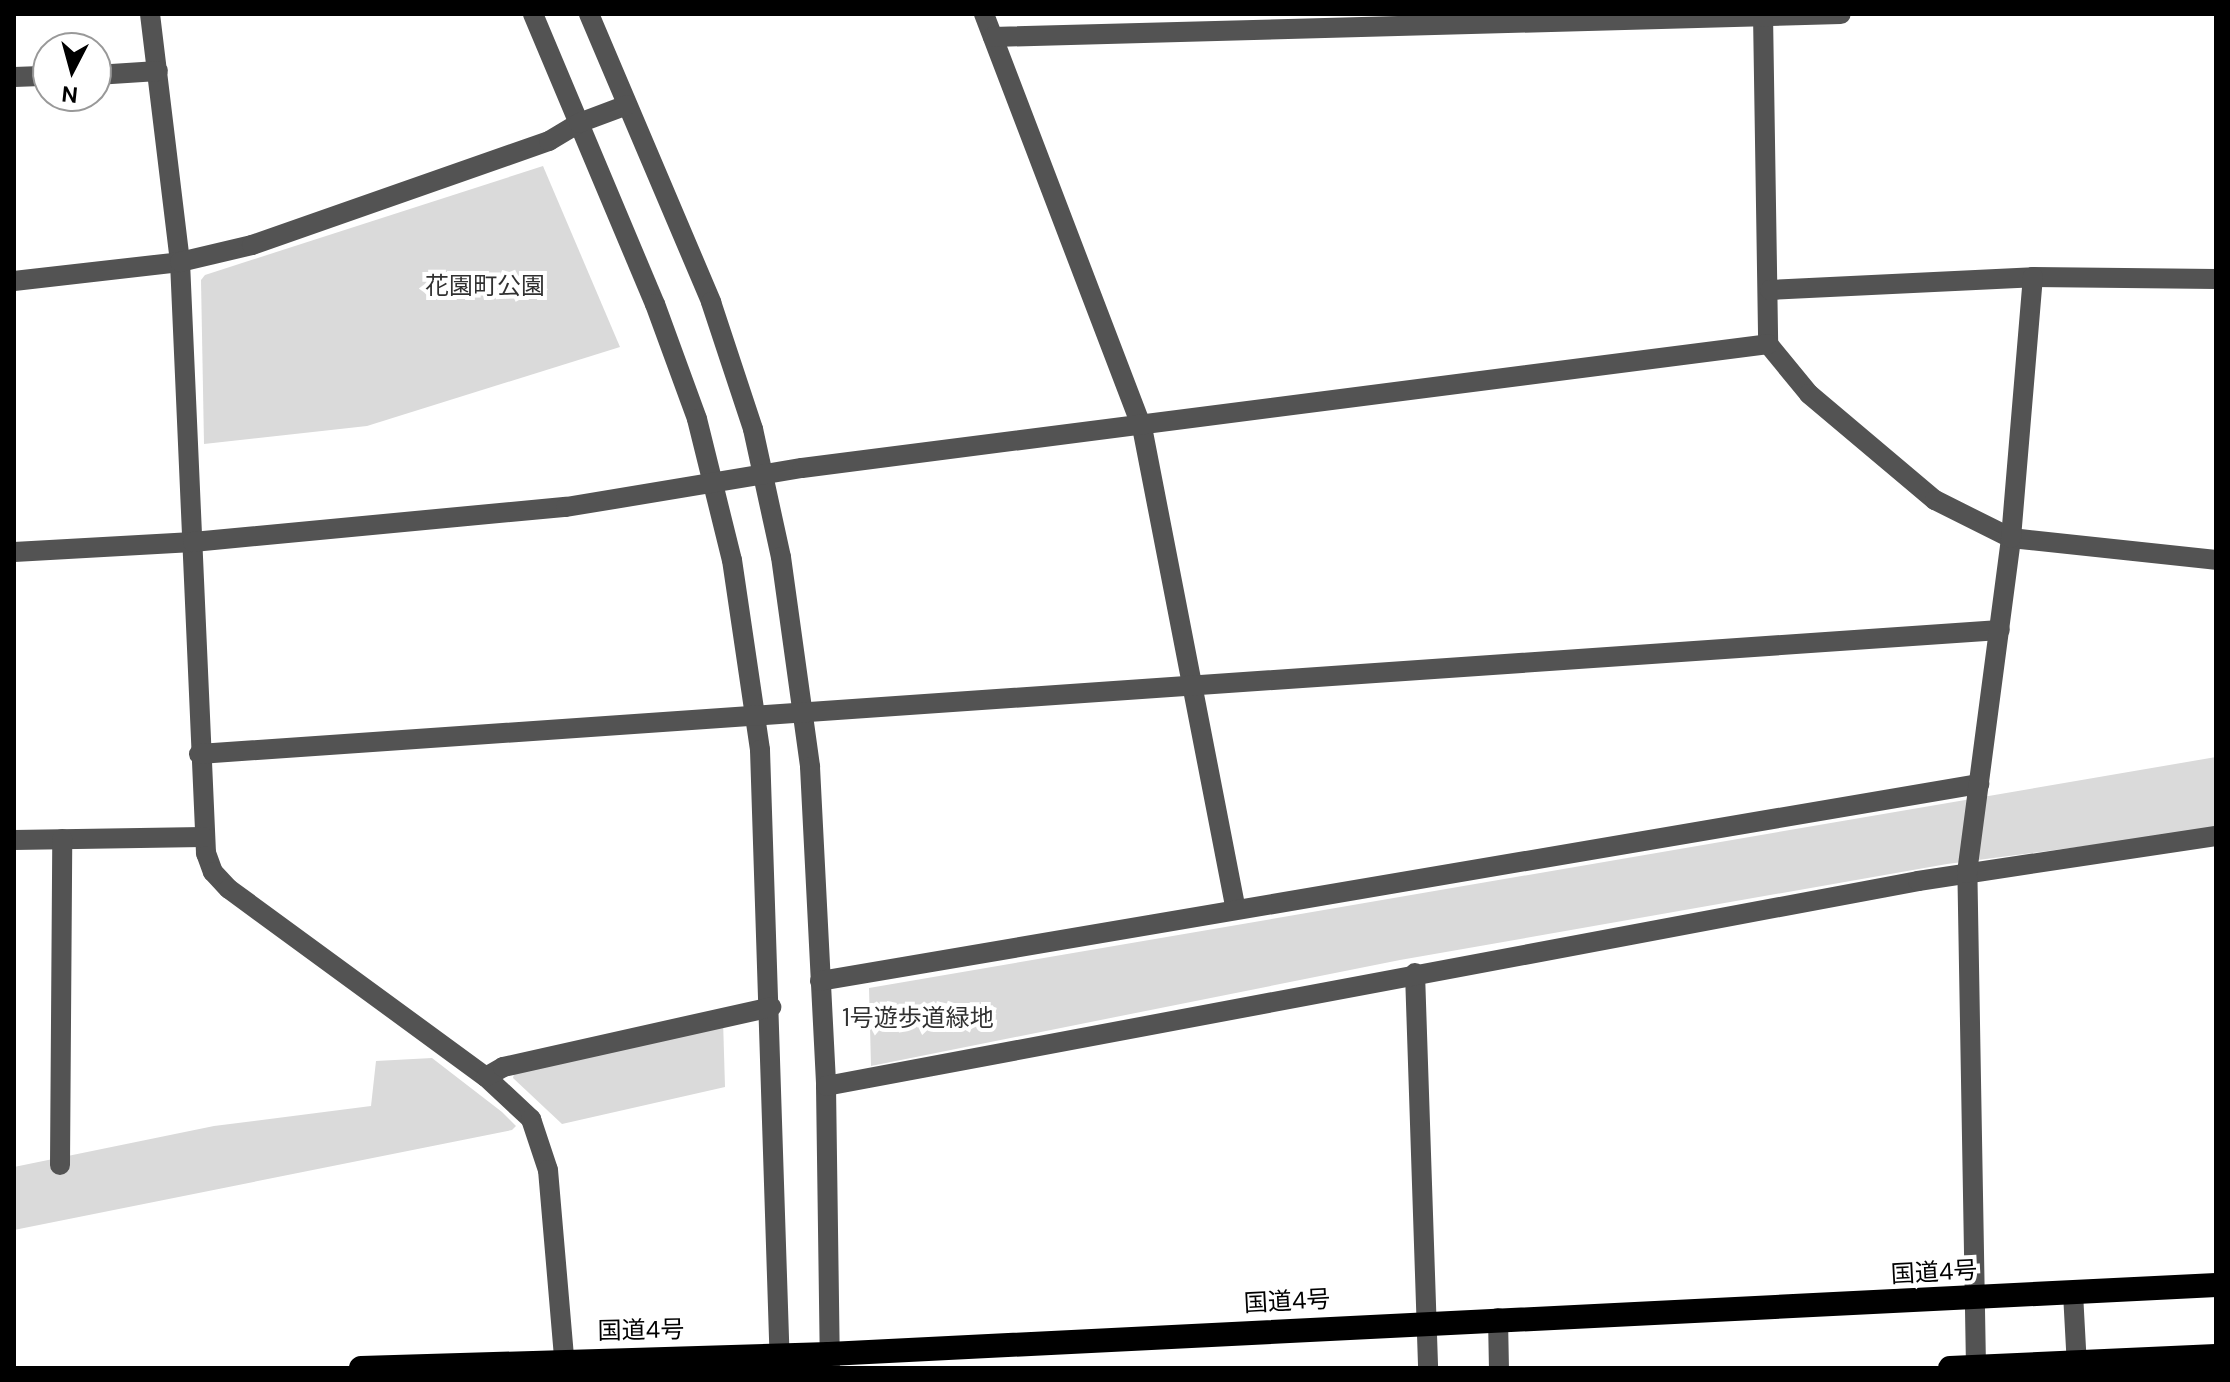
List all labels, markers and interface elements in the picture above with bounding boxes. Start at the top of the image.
north arrow [32,32,112,112]
text: N [60,79,79,110]
park label: 花園町公園 [425,272,545,300]
park label: 1号遊歩道緑地 [842,1004,994,1032]
street label: 国道4号 [1890,1255,1978,1289]
street label: 国道4号 [1243,1284,1331,1318]
street label: 国道4号 [597,1315,685,1345]

